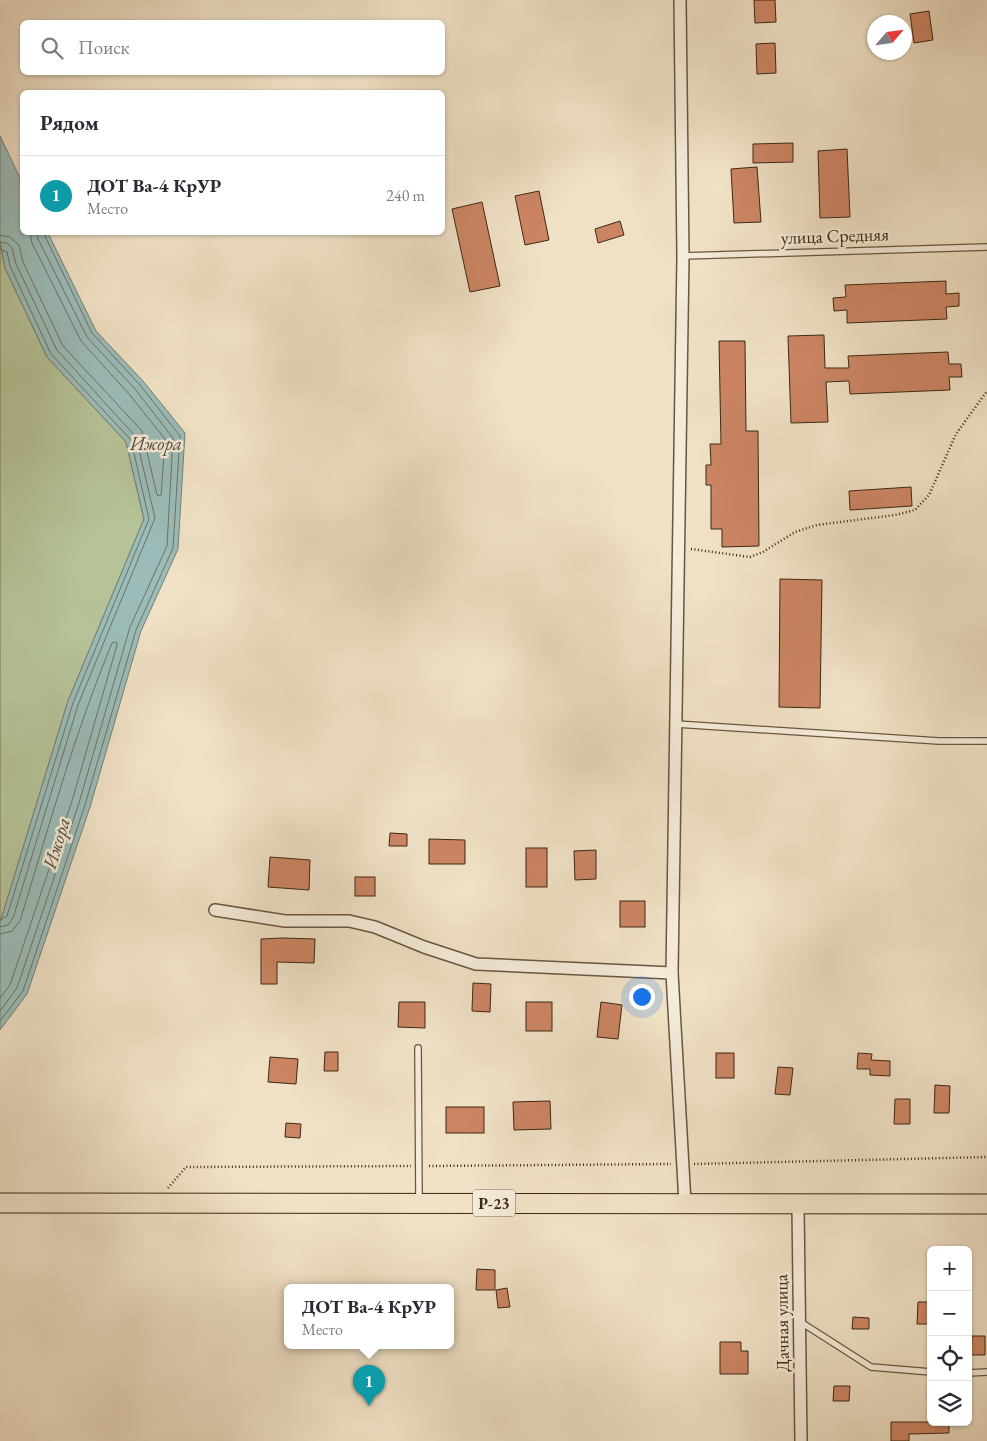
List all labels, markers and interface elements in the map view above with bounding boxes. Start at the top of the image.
north arrow [867,15,912,60]
search box [20,20,445,75]
icon: search [38,34,66,62]
text: Поиск [78,35,130,60]
text: Рядом [40,109,99,136]
text: ДОТ Ва-4 КрУР [87,173,221,198]
text: 1 [52,185,60,206]
text: 240 m [386,185,425,206]
text: Место [87,198,128,219]
street label: улица Средняя [780,222,890,249]
water label: Ижора [129,431,182,456]
water label: Ижора [37,815,76,873]
your location [629,984,655,1010]
road number: Р-23 [473,1190,515,1216]
map controls [927,1246,972,1426]
button: + [927,1246,972,1291]
street label: Дачная улица [769,1273,794,1372]
popup [284,1284,454,1349]
button: − [927,1291,972,1336]
text: ДОТ Ва-4 КрУР [302,1294,436,1319]
text: Место [302,1319,343,1340]
button: locate [927,1336,972,1381]
pin: 1 [353,1365,385,1406]
button: layers [927,1381,972,1426]

